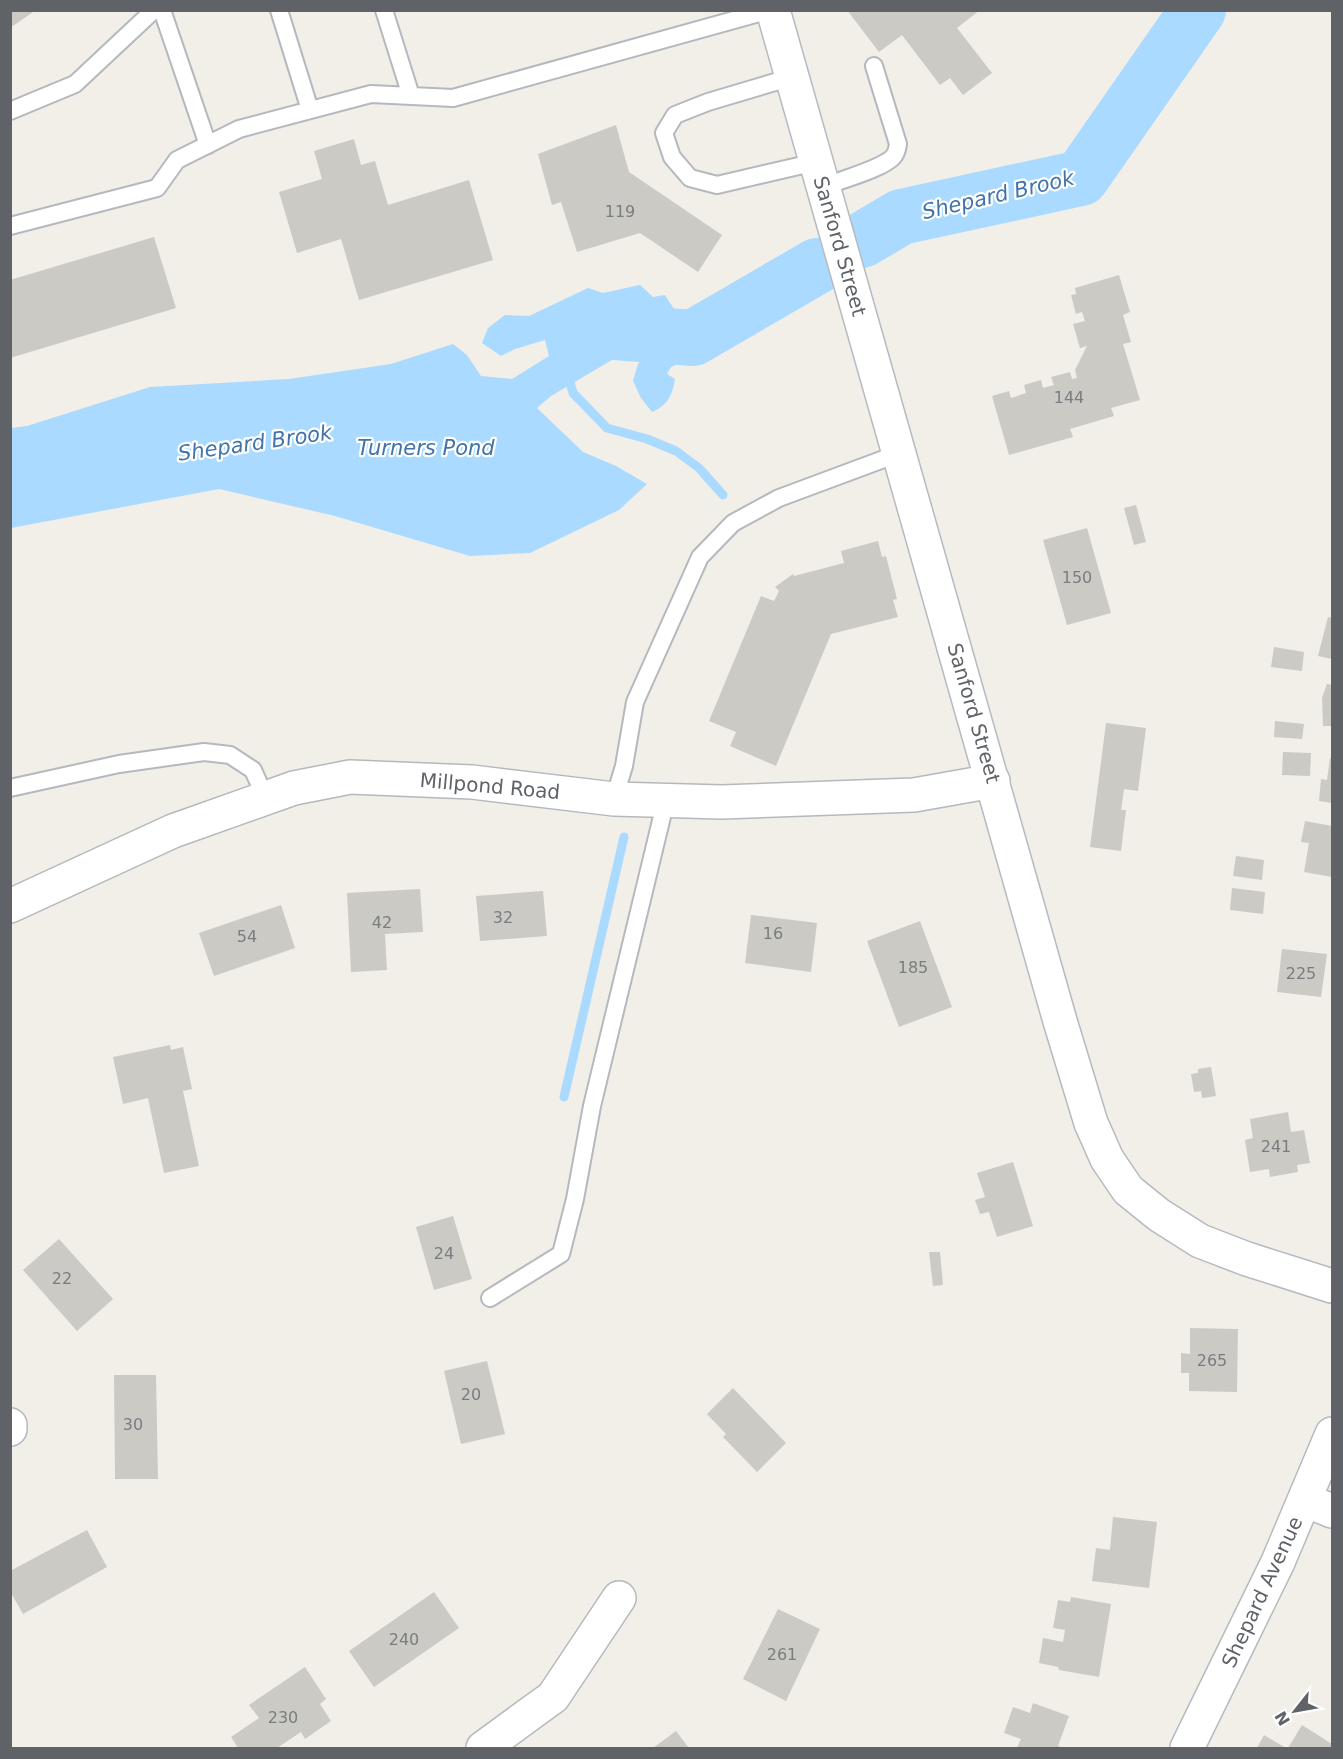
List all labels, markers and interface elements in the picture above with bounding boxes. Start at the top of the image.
water label: Shepard Brook [920,166,1077,224]
street label: Sanford Street [809,173,872,319]
house number: 119 [605,202,635,221]
house number: 144 [1054,388,1084,407]
water label: Shepard Brook [176,420,334,466]
water label: Turners Pond [357,436,495,460]
house number: 150 [1062,568,1092,587]
street label: Sanford Street [943,640,1006,786]
street label: Millpond Road [419,768,561,804]
house number: 32 [493,908,513,927]
house number: 42 [372,913,392,932]
house number: 16 [763,924,783,943]
house number: 54 [237,927,257,946]
house number: 185 [898,958,928,977]
house number: 225 [1286,964,1316,983]
house number: 241 [1261,1137,1291,1156]
house number: 24 [434,1244,454,1263]
house number: 22 [52,1269,72,1288]
house number: 265 [1197,1351,1227,1370]
house number: 20 [461,1385,481,1404]
house number: 30 [123,1415,143,1434]
street label: Shepard Avenue [1216,1513,1308,1671]
house number: 240 [389,1630,419,1649]
house number: 261 [767,1645,797,1664]
north arrow [1265,1681,1325,1741]
house number: 230 [268,1708,298,1727]
text: N [1271,1708,1294,1729]

